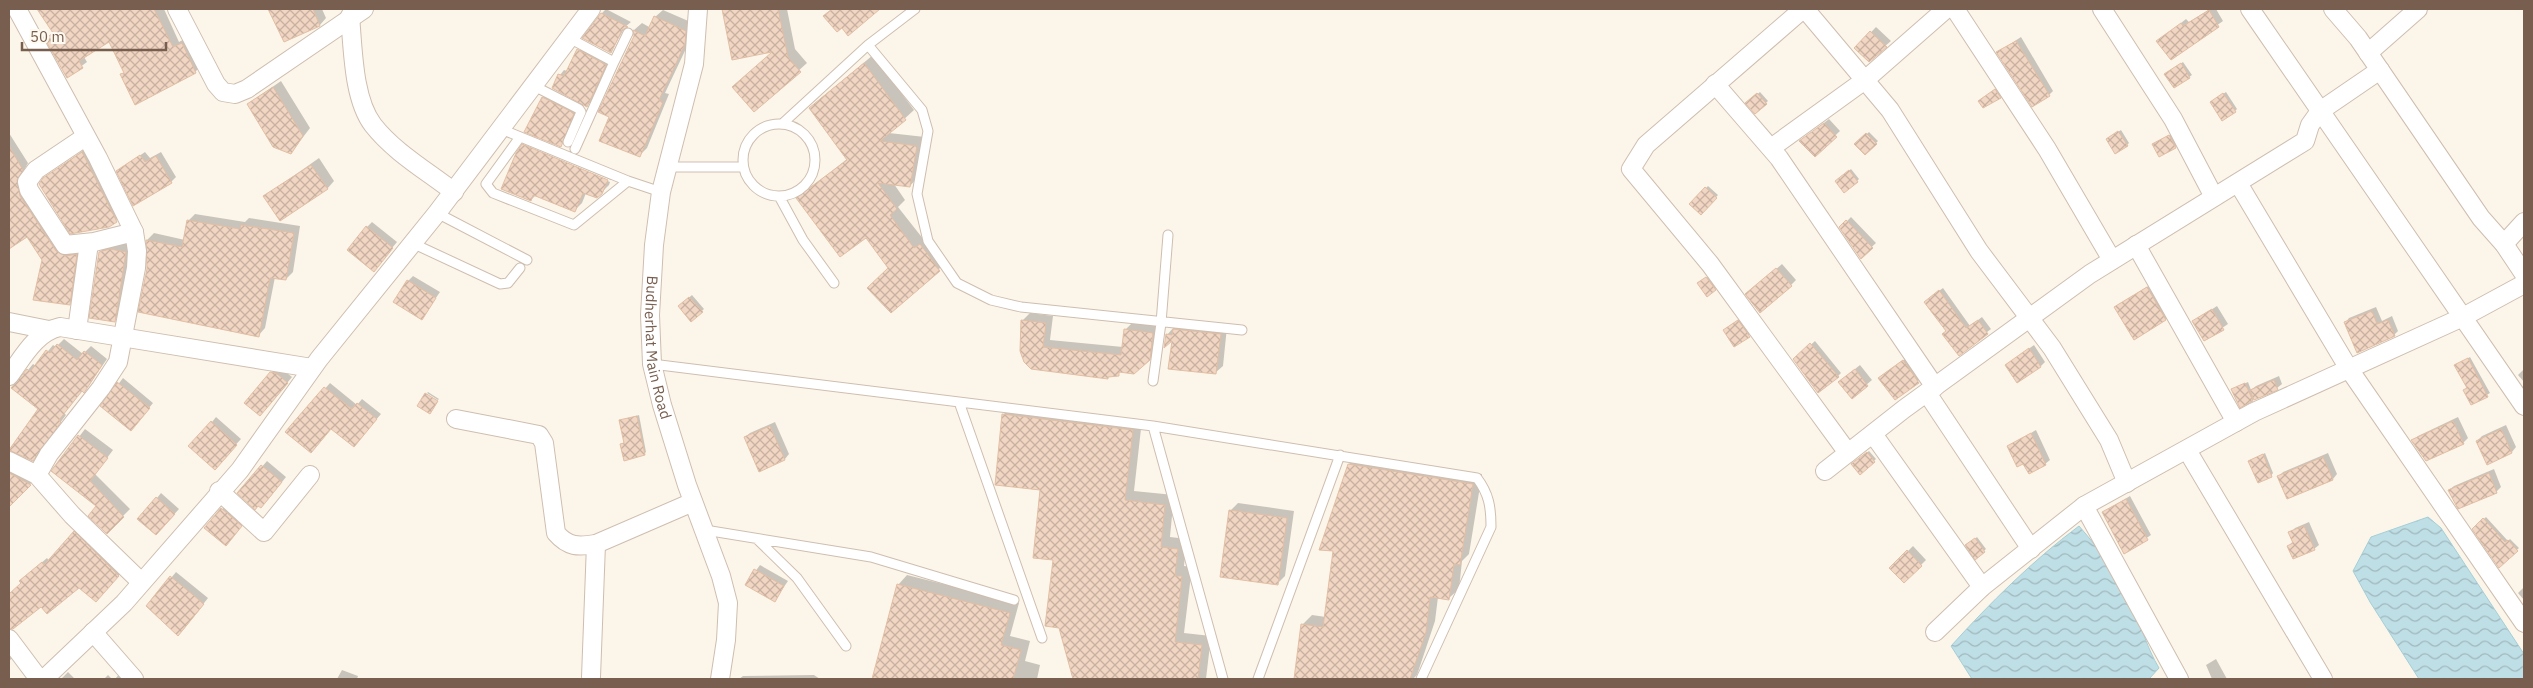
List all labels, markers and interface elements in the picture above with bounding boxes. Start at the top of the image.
scale bar [22,20,166,52]
text: 50 m [30,27,65,46]
street label: Budherhat Main Road [641,275,676,422]

